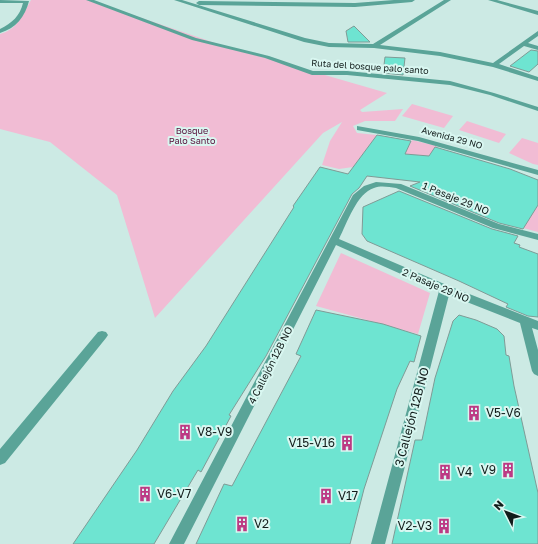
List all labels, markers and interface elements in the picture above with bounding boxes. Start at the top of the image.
street label: Ruta del bosque palo santo [311,57,429,76]
street label: Avenida 29 NO [420,124,484,151]
park label: Bosque Palo Santo [169,125,215,146]
street label: 1 Pasaje 29 NO [421,179,491,217]
street label: 2 Pasaje 29 NO [401,265,471,305]
street label: 4 Callejón 12B NO [245,324,295,406]
street label: 3 Callejón 12B NO [391,366,432,468]
building icon: V5-V6 [465,404,483,422]
place label: V5-V6 [486,405,521,420]
building icon: V8-V9 [176,423,194,441]
place label: V8-V9 [197,424,232,439]
building icon: V15-V16 [338,434,356,452]
place label: V15-V16 [288,435,335,450]
building icon: V9 [499,461,517,479]
place label: V9 [481,462,496,477]
building icon: V4 [436,463,454,481]
place label: V4 [457,464,472,479]
building icon: V6-V7 [136,485,154,503]
place label: V6-V7 [157,486,191,501]
building icon: V17 [317,487,335,505]
place label: V17 [338,488,358,503]
north arrow [486,492,526,532]
text: N [491,498,506,512]
building icon: V2 [233,515,251,533]
place label: V2 [254,516,269,531]
building icon: V2-V3 [435,517,453,535]
place label: V2-V3 [397,518,432,533]

